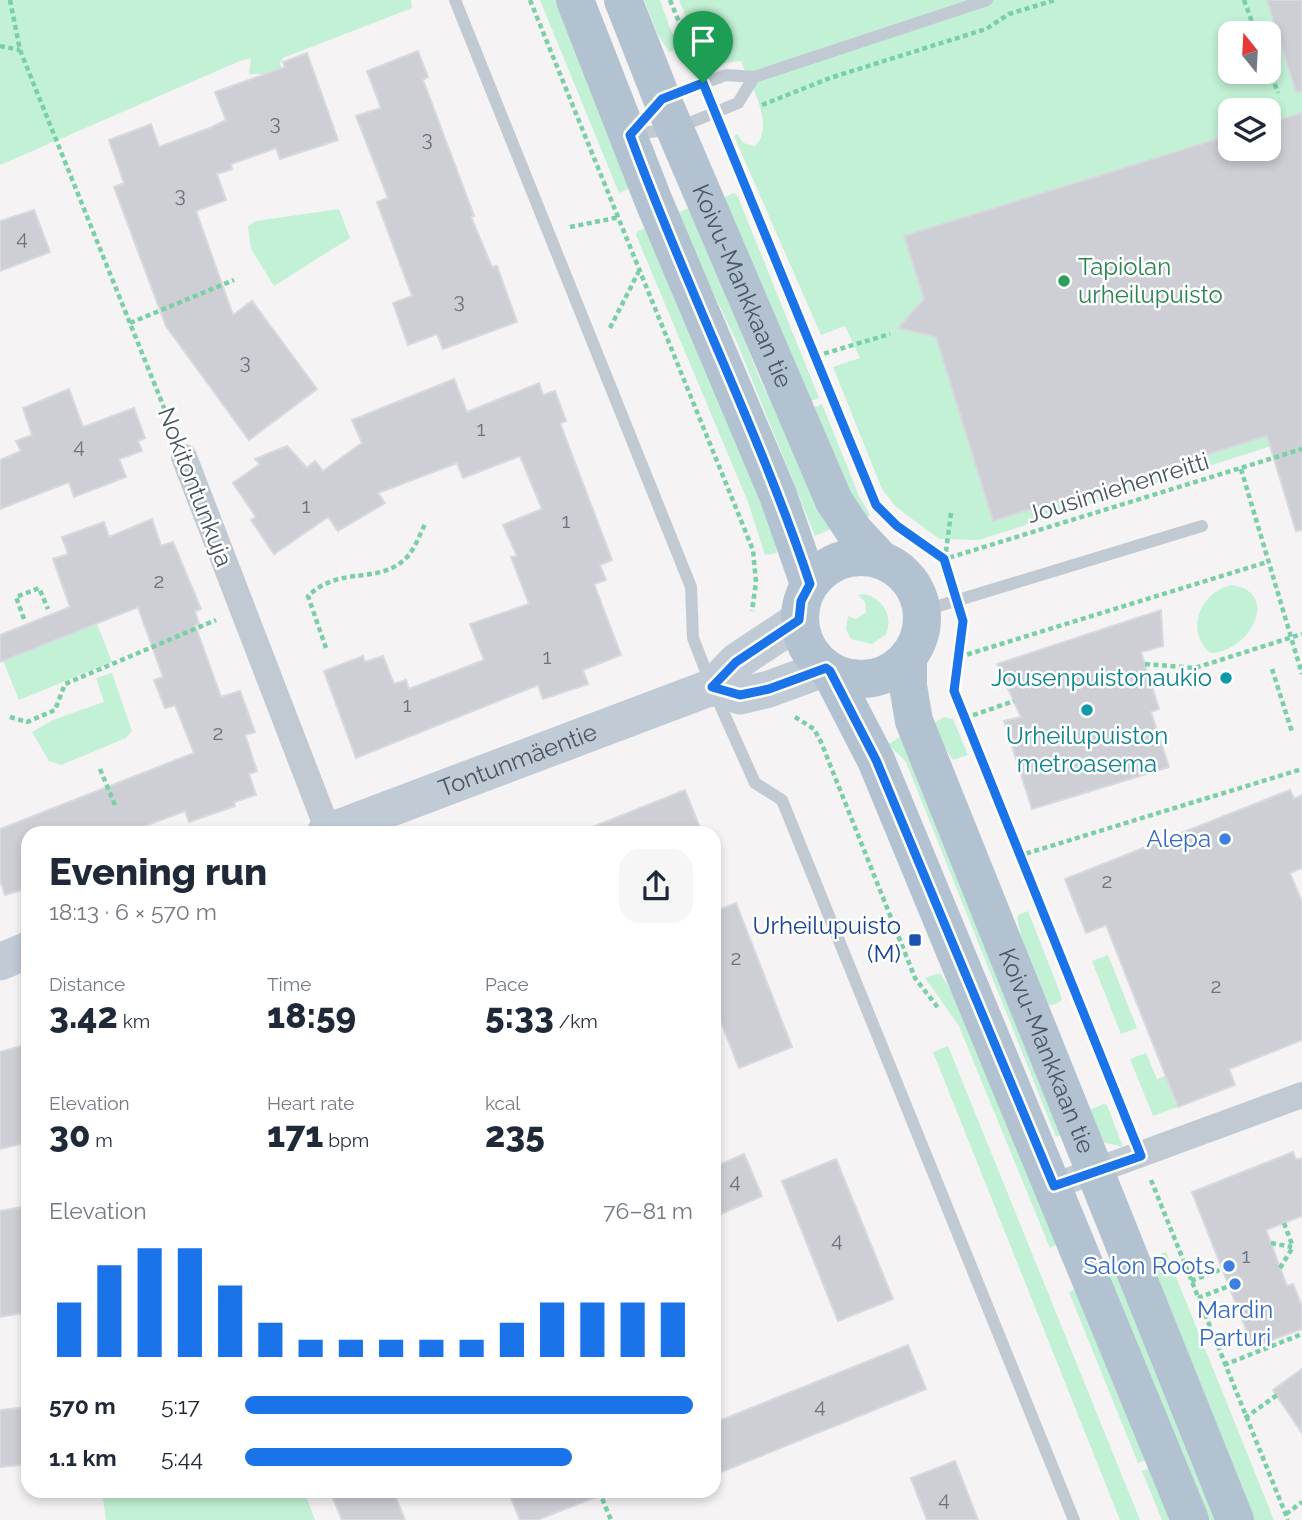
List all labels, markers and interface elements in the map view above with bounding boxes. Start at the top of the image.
pin [673,11,733,83]
north arrow [1218,21,1281,84]
map controls [1218,21,1281,161]
icon: arrive [684,22,722,60]
button: layers [1218,98,1281,161]
house number: 3 [269,110,281,135]
house number: 3 [421,126,433,151]
street label: Koivu-Mankkaan tie [686,180,799,392]
house number: 3 [174,182,186,207]
house number: 4 [16,225,28,250]
place label: Tapiolan urheilupuisto [1078,252,1223,309]
marker: Tapiolan urheilupuisto [1056,273,1072,289]
house number: 3 [453,288,465,313]
house number: 3 [239,349,251,374]
street label: Nokitontunkuja [152,403,239,571]
house number: 1 [477,416,486,441]
house number: 4 [73,433,85,458]
street label: Jousimiehenreitti [1023,446,1212,529]
house number: 1 [302,493,311,518]
house number: 1 [562,508,571,533]
house number: 2 [154,568,164,593]
house number: 1 [543,644,552,669]
place label: Jousenpuistonaukio [991,663,1212,692]
marker: Jousenpuistonaukio [1218,670,1234,686]
house number: 1 [403,692,412,717]
marker: Urheilupuiston metroasema [1079,702,1095,718]
street label: Tontunmäentie [434,717,601,803]
house number: 2 [213,720,223,745]
place label: Urheilupuiston metroasema [1006,721,1168,778]
place label: Alepa [1146,824,1211,853]
marker: Alepa [1217,831,1233,847]
text: Evening run [49,849,267,894]
button: share [619,849,693,923]
house number: 2 [1102,868,1112,893]
text: 18:13 · 6 × 570 m [49,898,217,925]
place label: Urheilupuisto (M) [752,911,901,968]
marker: Urheilupuisto (M) [907,932,923,948]
street label: Koivu-Mankkaan tie [993,944,1101,1157]
house number: 2 [731,945,741,970]
text: Distance [49,973,125,995]
text: Time [267,973,311,995]
text: Pace [485,973,529,995]
house number: 2 [1211,973,1221,998]
text: 3.42 [49,995,118,1036]
text: 18:59 [267,995,356,1036]
text: 5:33 [485,995,554,1036]
text: km [118,1010,150,1032]
text: /km [554,1010,598,1032]
text: Elevation [49,1092,130,1114]
text: Heart rate [267,1092,355,1114]
text: kcal [485,1092,521,1114]
text: 30 [49,1114,90,1155]
text: 171 [267,1114,323,1155]
text: 235 [485,1114,545,1155]
text: m [90,1129,113,1151]
text: bpm [323,1129,369,1151]
house number: 4 [729,1168,741,1193]
text: Elevation [49,1197,147,1224]
text: 76–81 m [603,1197,693,1224]
house number: 4 [831,1227,843,1252]
house number: 1 [1242,1243,1251,1268]
place label: Salon Roots [1083,1251,1215,1280]
marker: Salon Roots [1221,1258,1237,1274]
marker: Mardin Parturi [1227,1276,1243,1292]
place label: Mardin Parturi [1197,1295,1273,1352]
text: 570 m [49,1392,116,1419]
text: 5:17 [161,1392,200,1419]
house number: 4 [814,1393,826,1418]
text: 1.1 km [49,1444,117,1471]
text: 5:44 [161,1444,203,1471]
house number: 4 [938,1486,950,1511]

